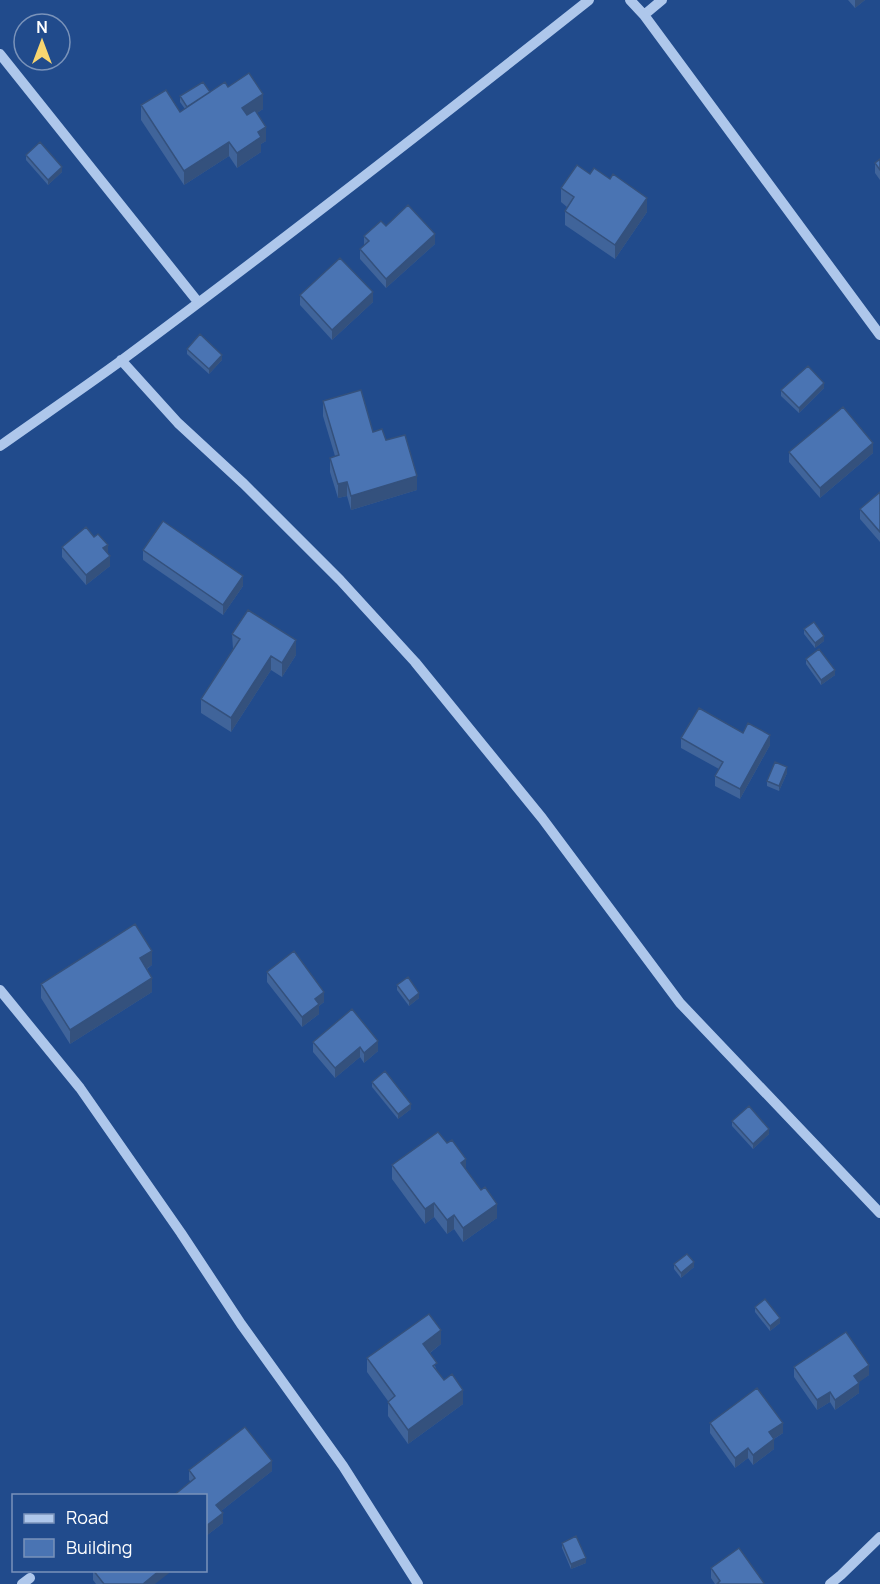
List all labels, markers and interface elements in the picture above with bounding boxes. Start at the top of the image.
north arrow [12,12,72,72]
text: N [36,16,48,38]
legend [12,1494,207,1572]
text: Road [66,1505,109,1529]
text: Building [66,1535,132,1559]

